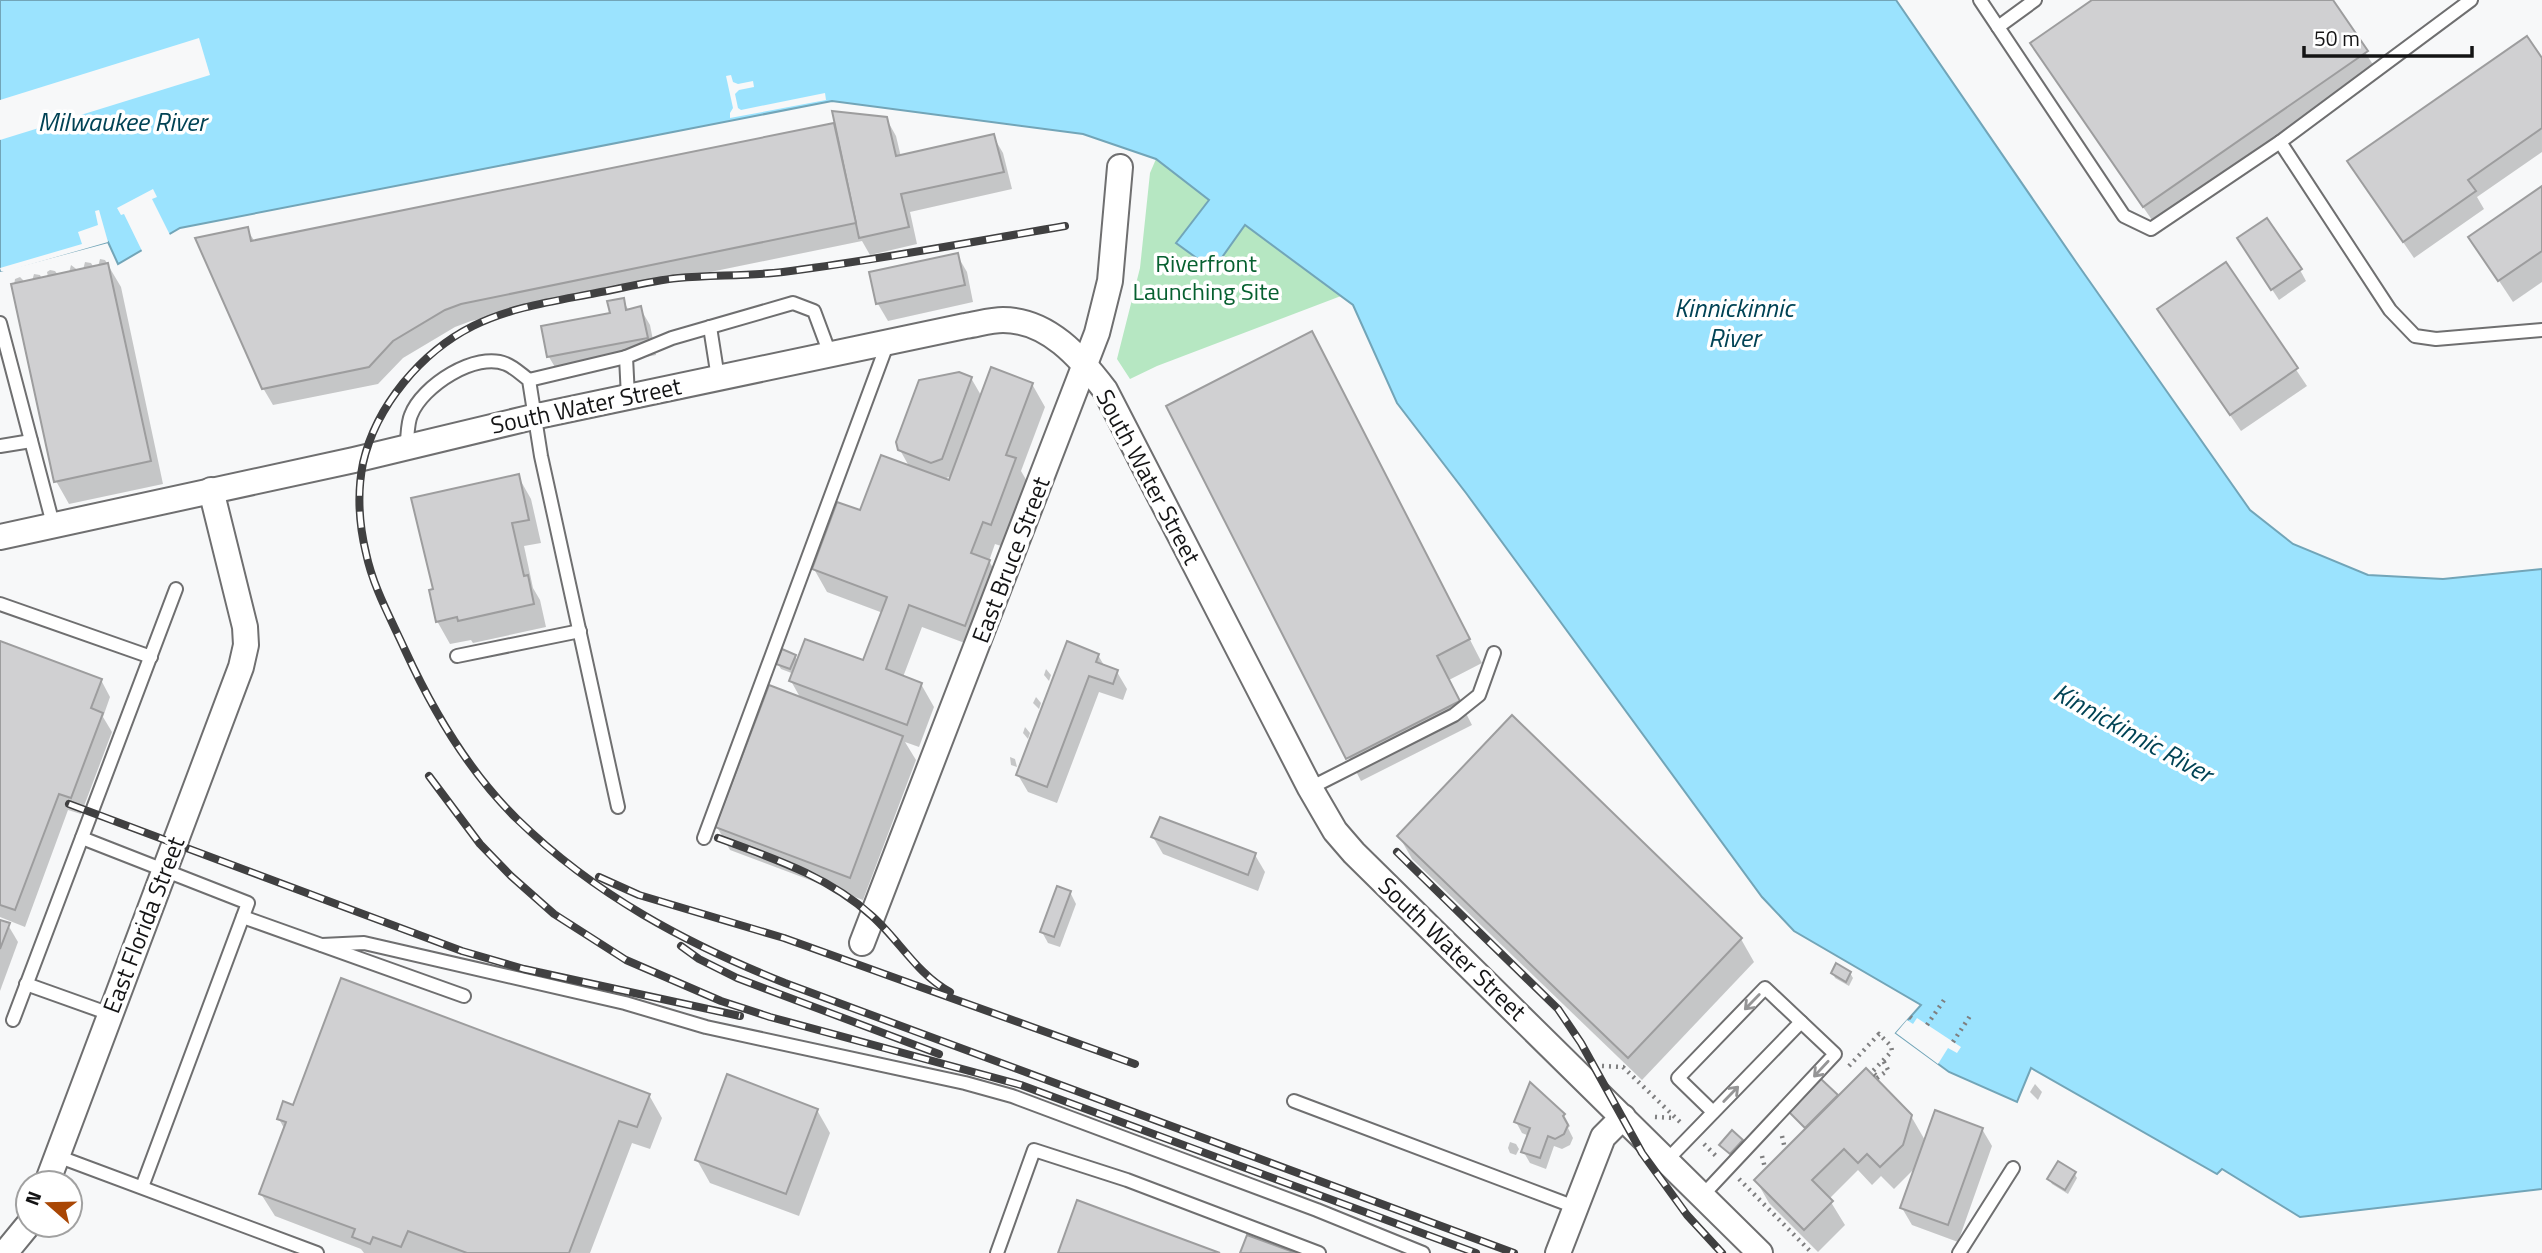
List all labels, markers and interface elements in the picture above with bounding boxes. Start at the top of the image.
scale bar [2304,14,2472,58]
text: 50 m [2314,22,2360,54]
water label: Milwaukee River [38,102,209,141]
park label: Riverfront Launching Site [1132,245,1280,309]
water label: Kinnickinnic River [1674,288,1796,357]
street label: South Water Street [487,367,685,443]
street label: South Water Street [1087,382,1211,571]
street label: East Bruce Street [962,471,1059,648]
water label: Kinnickinnic River [2046,673,2222,794]
street label: East Florida Street [93,831,193,1018]
street label: South Water Street [1370,868,1535,1029]
one-way arrow [1743,993,1760,1010]
one-way arrow [1812,1060,1829,1077]
one-way arrow [1723,1086,1740,1103]
north arrow [14,1169,84,1239]
text: N [17,1187,48,1209]

